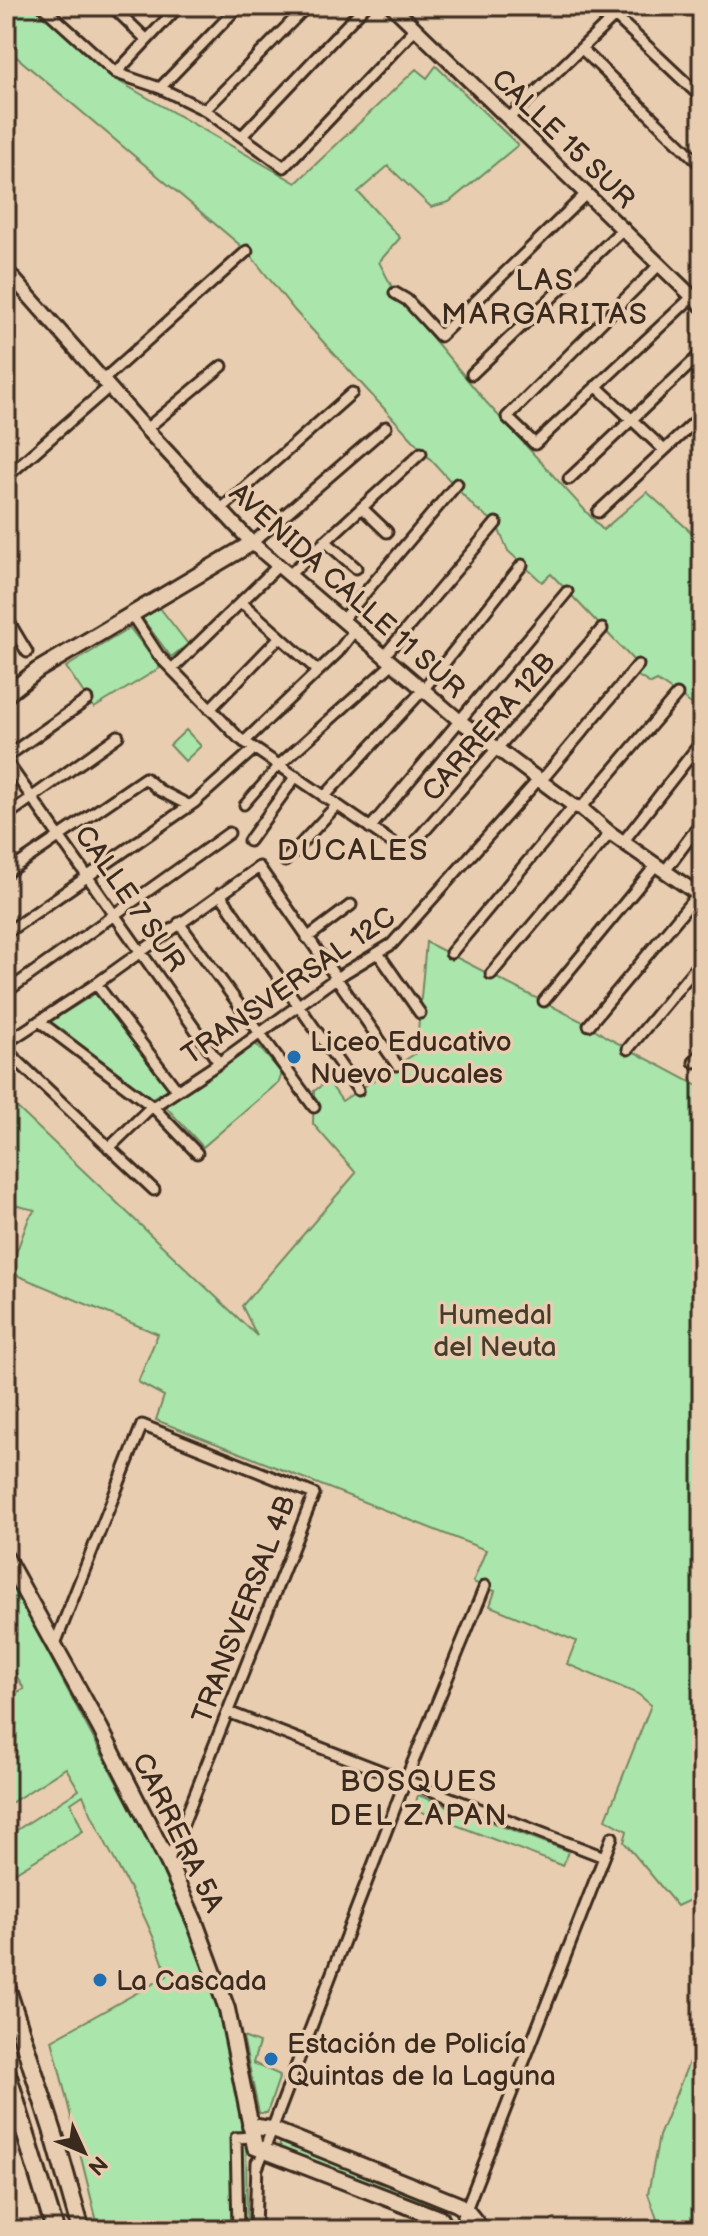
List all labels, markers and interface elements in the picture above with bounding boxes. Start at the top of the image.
street label: CALLE 15 SUR [484,62,641,216]
district label: LAS MARGARITAS [441,263,649,333]
street label: AVENIDA CALLE 11 SUR [222,477,472,706]
street label: CARRERA 12B [416,646,563,808]
street label: CALLE 7 SUR [67,819,192,978]
district label: DUCALES [277,833,429,869]
street label: TRANSVERSAL 12C [176,900,402,1072]
place label: Liceo Educativo Nuevo Ducales [310,1026,512,1091]
marker: Liceo Educativo Nuevo Ducales [285,1048,303,1066]
park label: Humedal del Neuta [433,1299,557,1364]
street label: TRANSVERSAL 4B [186,1491,303,1728]
street label: CARRERA 5A [125,1748,231,1918]
district label: BOSQUES DEL ZAPAN [329,1764,509,1834]
place label: La Cascada [116,1965,267,1998]
marker: La Cascada [91,1971,109,1989]
place label: Estación de Policía Quintas de la Laguna [287,2028,556,2093]
marker: Estación de Policía Quintas de la Laguna [262,2050,280,2068]
north arrow [44,2112,124,2192]
text: N [82,2150,113,2180]

